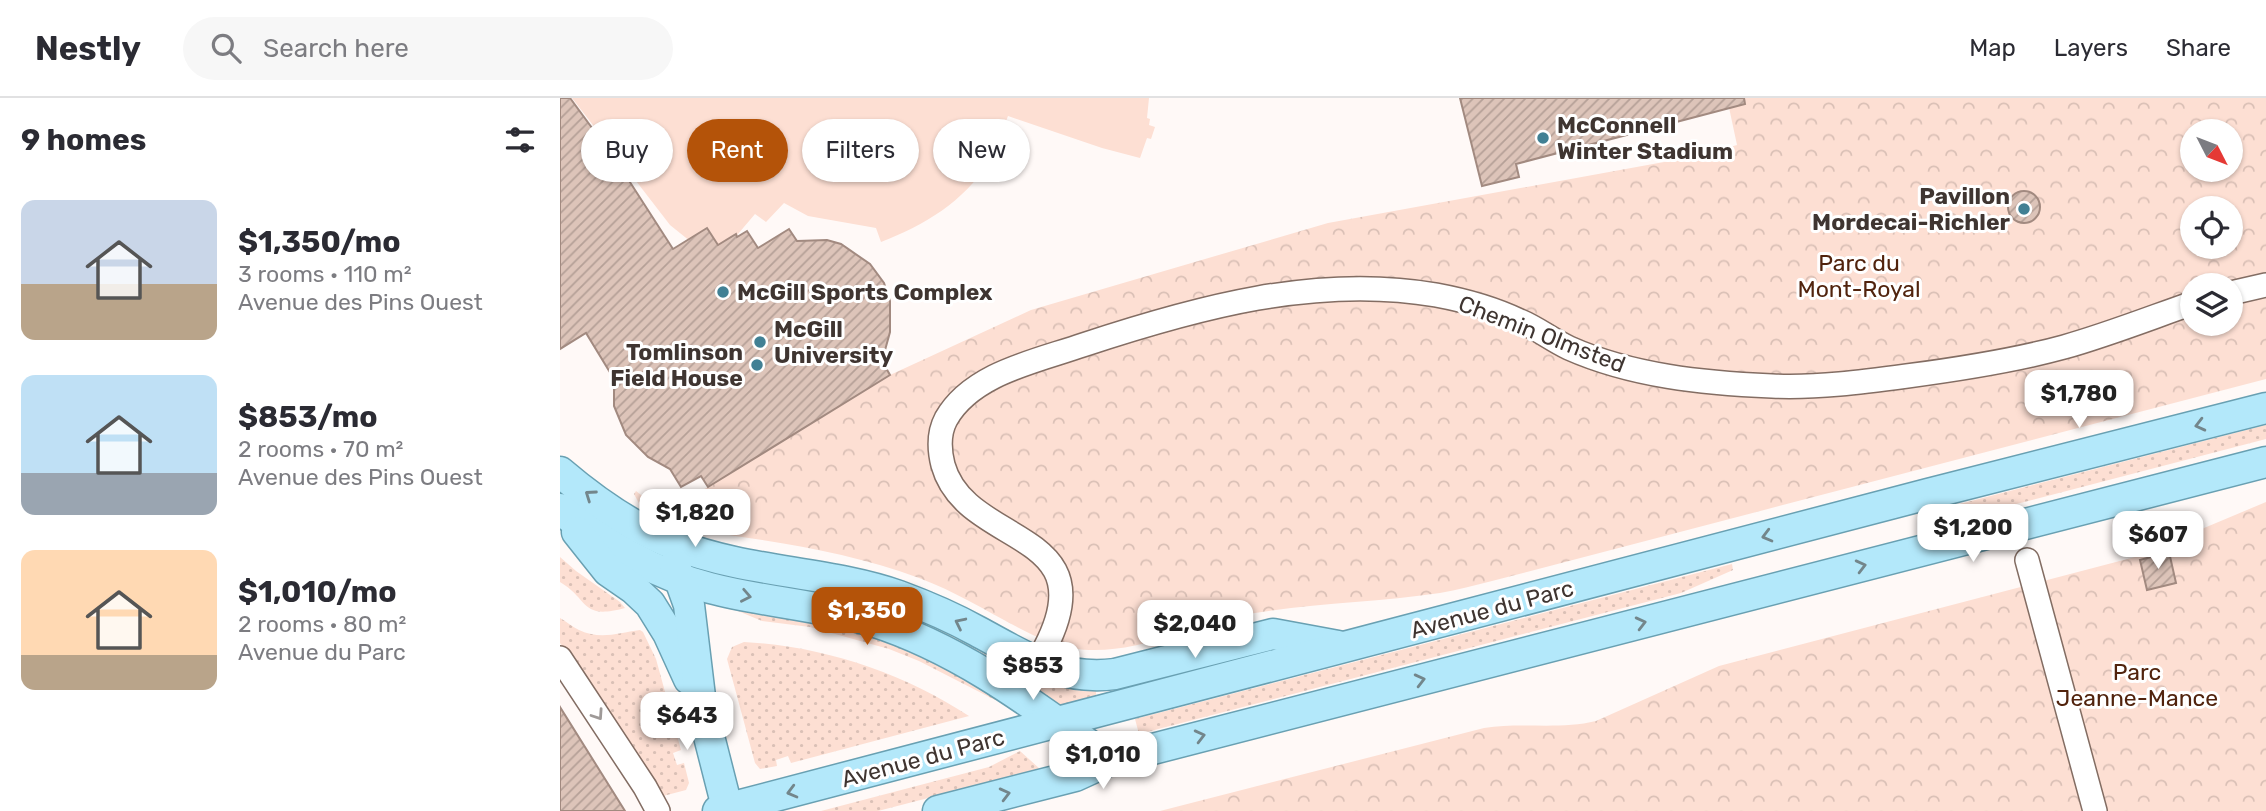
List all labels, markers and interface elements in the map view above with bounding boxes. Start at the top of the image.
search box [183,17,673,80]
text: Nestly [35,29,141,68]
icon: search [207,29,245,67]
text: Search here [263,33,409,64]
text: Map [1969,34,2016,62]
text: Layers [2054,34,2128,62]
text: Share [2166,34,2231,62]
place label: McConnell Winter Stadium [1557,111,1733,165]
chip: Buy [581,119,673,182]
chip: Rent [687,119,788,182]
chip: Filters [802,119,919,182]
chip: New [933,119,1030,182]
north arrow [2180,119,2244,182]
map controls [2180,119,2243,336]
icon: filters [501,121,539,159]
text: 9 homes [21,122,146,158]
marker: McConnell Winter Stadium [1535,130,1551,146]
place label: Pavillon Mordecai-Richler [1812,182,2011,236]
button: locate [2180,196,2243,259]
marker: Pavillon Mordecai-Richler [2016,201,2032,217]
text: $1,350/mo [238,224,401,260]
icon: home [77,228,161,312]
park label: Parc du Mont-Royal [1797,249,1921,303]
text: 3 rooms · 110 m² [238,260,412,288]
button: layers [2180,273,2243,336]
place label: McGill Sports Complex [737,278,993,306]
marker: McGill Sports Complex [715,284,731,300]
text: Avenue des Pins Ouest [238,288,483,316]
street label: Chemin Olmsted [1455,289,1629,379]
place label: McGill University [774,315,893,369]
marker: McGill University [752,334,768,350]
place label: Tomlinson Field House [610,338,743,392]
marker: Tomlinson Field House [749,357,765,373]
pin: $1,780 [2022,370,2136,430]
text: $1,780 [2041,379,2117,407]
text: $853/mo [238,399,378,435]
icon: home [77,403,161,487]
one-way arrow [2194,417,2206,431]
text: 2 rooms · 70 m² [238,435,403,463]
text: Avenue des Pins Ouest [238,463,483,491]
pin: $1,820 [638,490,752,549]
one-way arrow [585,491,598,503]
text: $1,820 [655,498,735,526]
pin: $1,200 [1916,504,2030,564]
pin: $607 [2117,512,2199,571]
text: $1,200 [1933,513,2013,541]
text: $607 [2128,520,2188,548]
one-way arrow [1761,528,1773,543]
one-way arrow [1855,560,1867,574]
text: $1,010/mo [238,574,397,610]
street label: Avenue du Parc [1407,574,1577,644]
icon: home [77,578,161,662]
one-way arrow [740,588,752,603]
pin: $1,350 [810,588,924,647]
text: $1,350 [828,596,906,624]
pin: $2,040 [1138,601,1252,660]
text: $2,040 [1153,609,1237,637]
text: 2 rooms · 80 m² [238,610,406,638]
one-way arrow [955,617,967,631]
one-way arrow [1635,617,1647,631]
text: Avenue du Parc [238,638,406,666]
pin: $853 [992,642,1074,702]
text: $853 [1003,651,1063,679]
park label: Parc Jeanne-Mance [2056,658,2218,712]
one-way arrow [1414,673,1426,688]
pin: $643 [646,692,728,752]
text: $643 [656,701,718,729]
one-way arrow [589,707,602,720]
street label: Avenue du Parc [838,723,1008,793]
one-way arrow [1194,730,1206,745]
pin: $1,010 [1046,732,1160,791]
text: $1,010 [1065,740,1141,768]
one-way arrow [786,784,798,798]
one-way arrow [998,788,1010,802]

